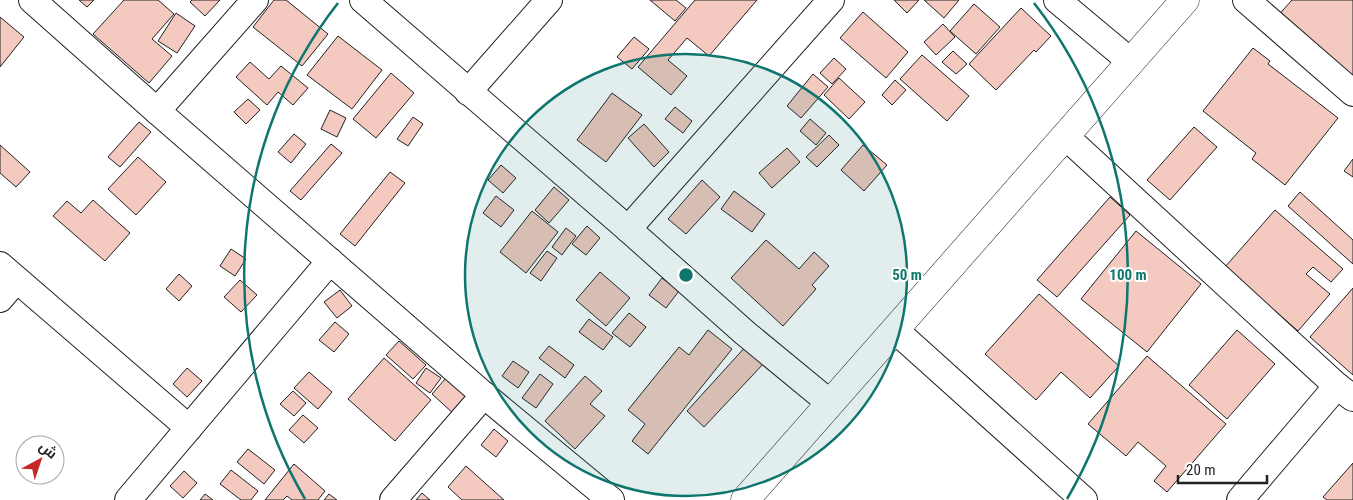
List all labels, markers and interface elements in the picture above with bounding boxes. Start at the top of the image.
centre of rings [677,266,695,284]
text: 50 m [892,266,922,284]
text: 100 m [1109,266,1147,284]
north arrow [15,435,65,485]
text: ش [36,438,60,463]
scale bar [1178,452,1267,484]
text: 20 m [1186,461,1216,479]

